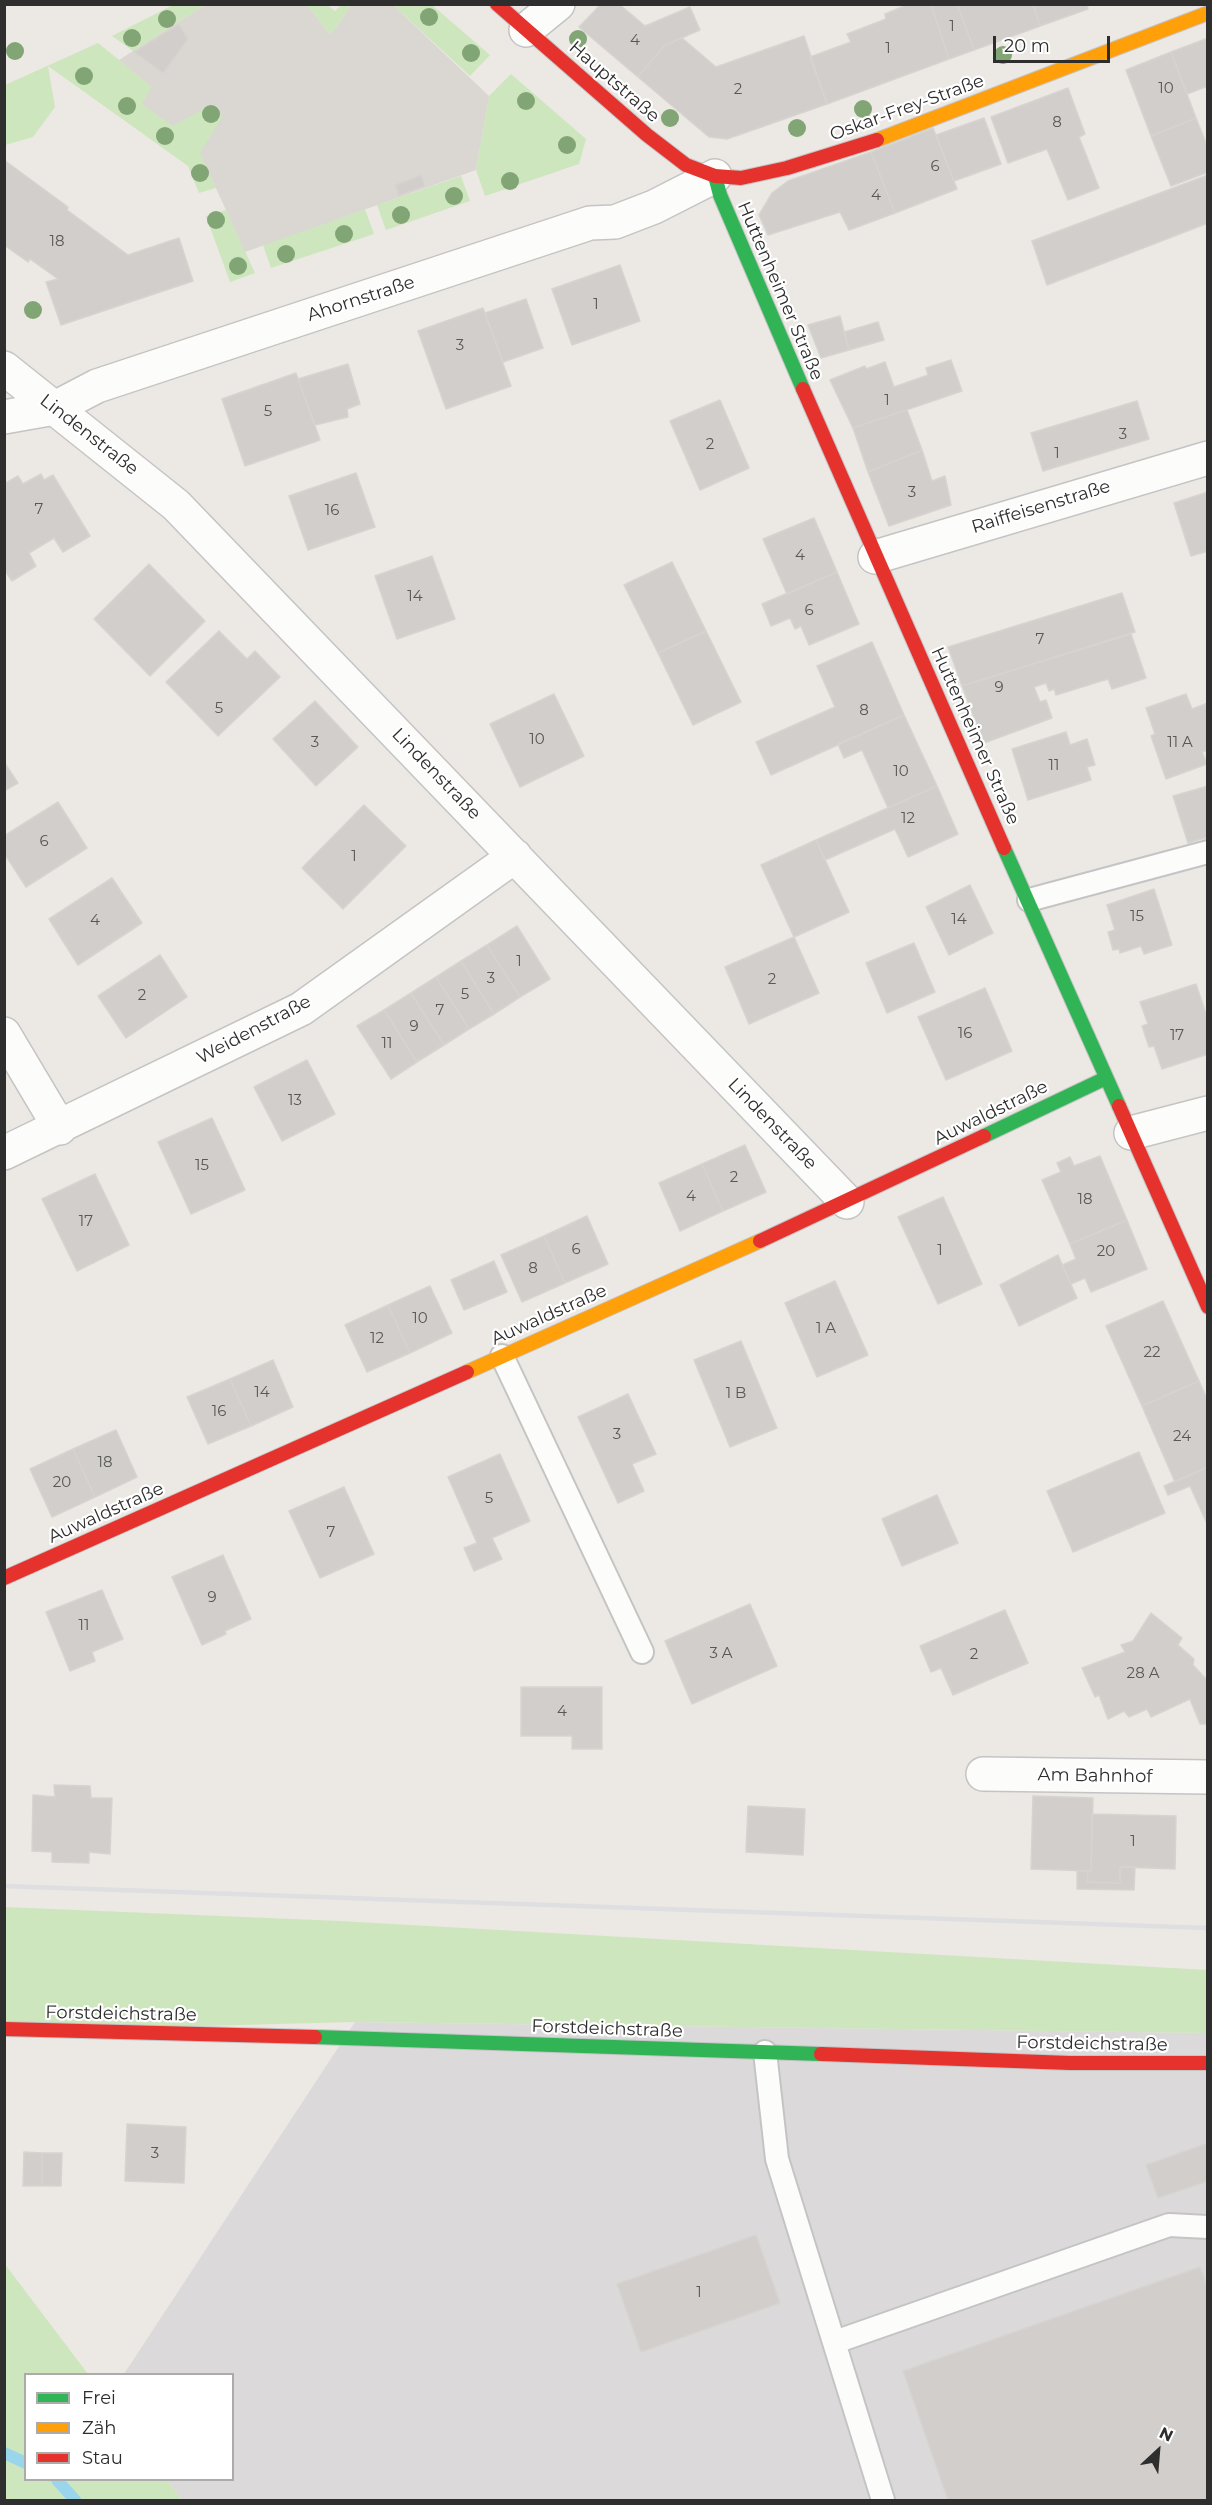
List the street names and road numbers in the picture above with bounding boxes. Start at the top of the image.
street label: Hauptstraße [564,37,664,127]
street label: Oskar-Frey-Straße [827,70,987,146]
street label: Huttenheimer Straße [733,198,827,384]
street label: Ahornstraße [305,271,417,327]
street label: Lindenstraße [35,390,143,480]
street label: Raiffeisenstraße [969,476,1113,538]
street label: Huttenheimer Straße [926,644,1024,828]
street label: Lindenstraße [387,724,485,824]
street label: Weidenstraße [193,991,315,1069]
street label: Lindenstraße [723,1074,821,1174]
street label: Auwaldstraße [931,1076,1051,1150]
street label: Auwaldstraße [488,1280,610,1350]
street label: Auwaldstraße [45,1478,167,1548]
street label: Am Bahnhof [1037,1764,1153,1788]
street label: Forstdeichstraße [45,2002,197,2026]
street label: Forstdeichstraße [531,2016,683,2042]
street label: Forstdeichstraße [1016,2032,1168,2056]

